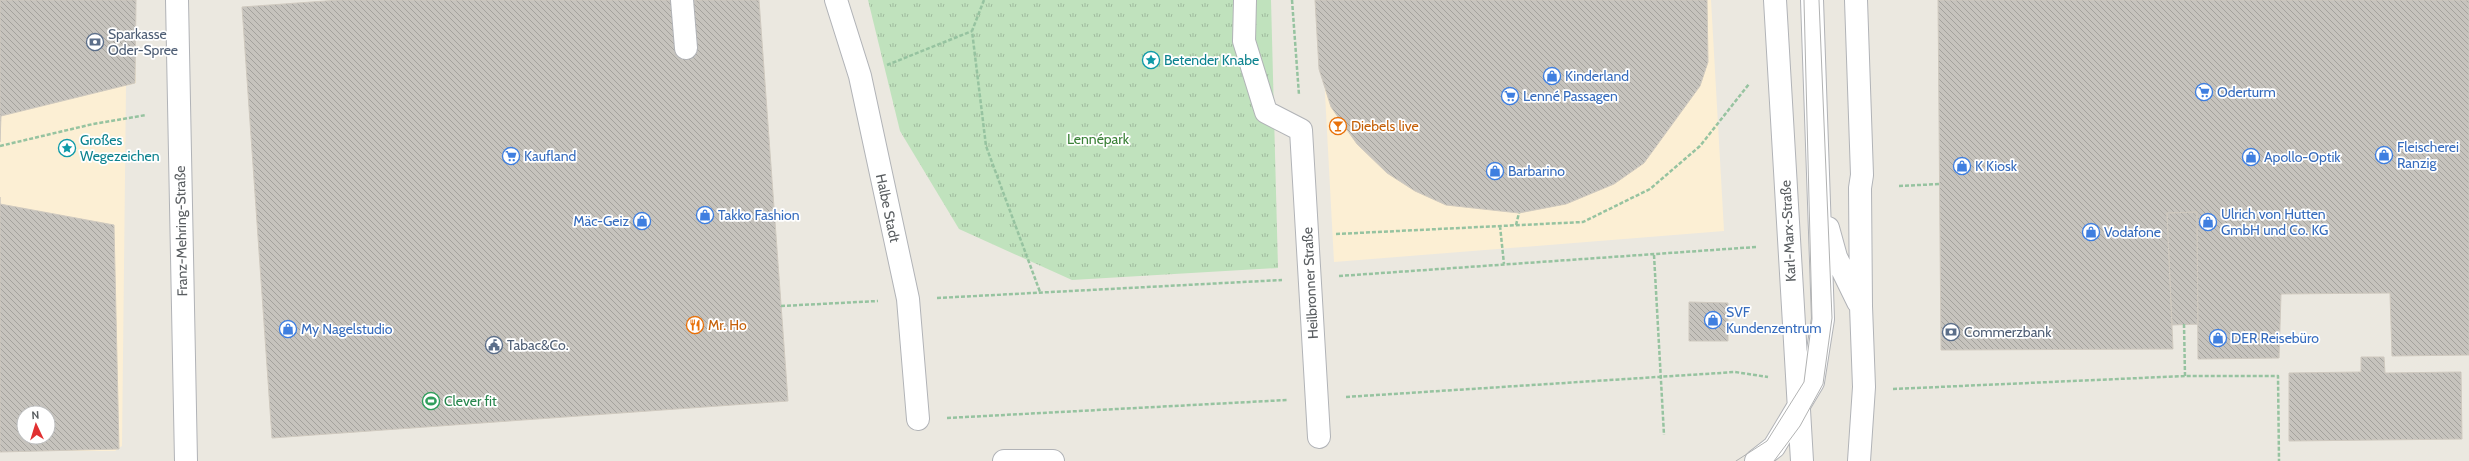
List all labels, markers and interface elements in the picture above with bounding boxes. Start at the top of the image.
place label: Sparkasse Oder-Spree [108,25,178,59]
bank icon: Sparkasse Oder-Spree [85,32,105,52]
place icon: Betender Knabe [1141,50,1161,70]
place label: Betender Knabe [1164,51,1259,69]
shop icon: Kinderland [1542,66,1562,86]
place label: Kinderland [1565,67,1629,85]
supermarket icon: Oderturm [2194,82,2214,102]
place label: Oderturm [2217,83,2276,101]
supermarket icon: Lenné Passagen [1500,86,1520,106]
place label: Lenné Passagen [1523,87,1618,105]
bar icon: Diebels live [1328,116,1348,136]
place label: Diebels live [1351,117,1419,135]
park label: Lennépark [1067,130,1130,148]
place label: Großes Wegezeichen [80,131,160,165]
place icon: Großes Wegezeichen [57,138,77,158]
place label: Fleischerei Ranzig [2397,138,2459,172]
shop icon: Fleischerei Ranzig [2374,145,2394,165]
supermarket icon: Kaufland [501,146,521,166]
place label: Kaufland [524,147,576,165]
shop icon: Apollo-Optik [2241,147,2261,167]
place label: Apollo-Optik [2264,148,2341,166]
shop icon: K Kiosk [1952,156,1972,176]
place label: K Kiosk [1975,157,2018,175]
shop icon: Barbarino [1485,161,1505,181]
place label: Barbarino [1508,162,1565,180]
street label: Franz-Mehring-Straße [171,166,191,296]
street label: Halbe Stadt [872,172,904,244]
street label: Karl-Marx-Straße [1776,180,1800,282]
shop icon: Takko Fashion [695,205,715,225]
place label: Ulrich von Hutten GmbH und Co. KG [2221,205,2328,239]
place label: Takko Fashion [718,206,800,224]
shop icon: Mäc-Geiz [632,211,652,231]
place label: Mäc-Geiz [573,212,629,230]
shop icon: Ulrich von Hutten GmbH und Co. KG [2198,212,2218,232]
shop icon: Vodafone [2081,222,2101,242]
place label: Vodafone [2104,223,2161,241]
street label: Heilbronner Straße [1298,227,1322,339]
place label: SVF Kundenzentrum [1726,303,1822,337]
shop icon: SVF Kundenzentrum [1703,310,1723,330]
restaurant icon: Mr. Ho [685,315,705,335]
place label: Mr. Ho [708,316,747,334]
shop icon: My Nagelstudio [278,319,298,339]
place label: My Nagelstudio [301,320,393,338]
bank icon: Commerzbank [1941,322,1961,342]
place label: Commerzbank [1964,323,2052,341]
shop icon: DER Reisebüro [2208,328,2228,348]
place label: DER Reisebüro [2231,329,2319,347]
public building icon: Tabac&Co. [484,335,504,355]
place label: Tabac&Co. [507,336,569,354]
sports icon: Clever fit [421,391,441,411]
place label: Clever fit [444,392,497,410]
north arrow [16,405,56,445]
text: N [31,408,40,422]

